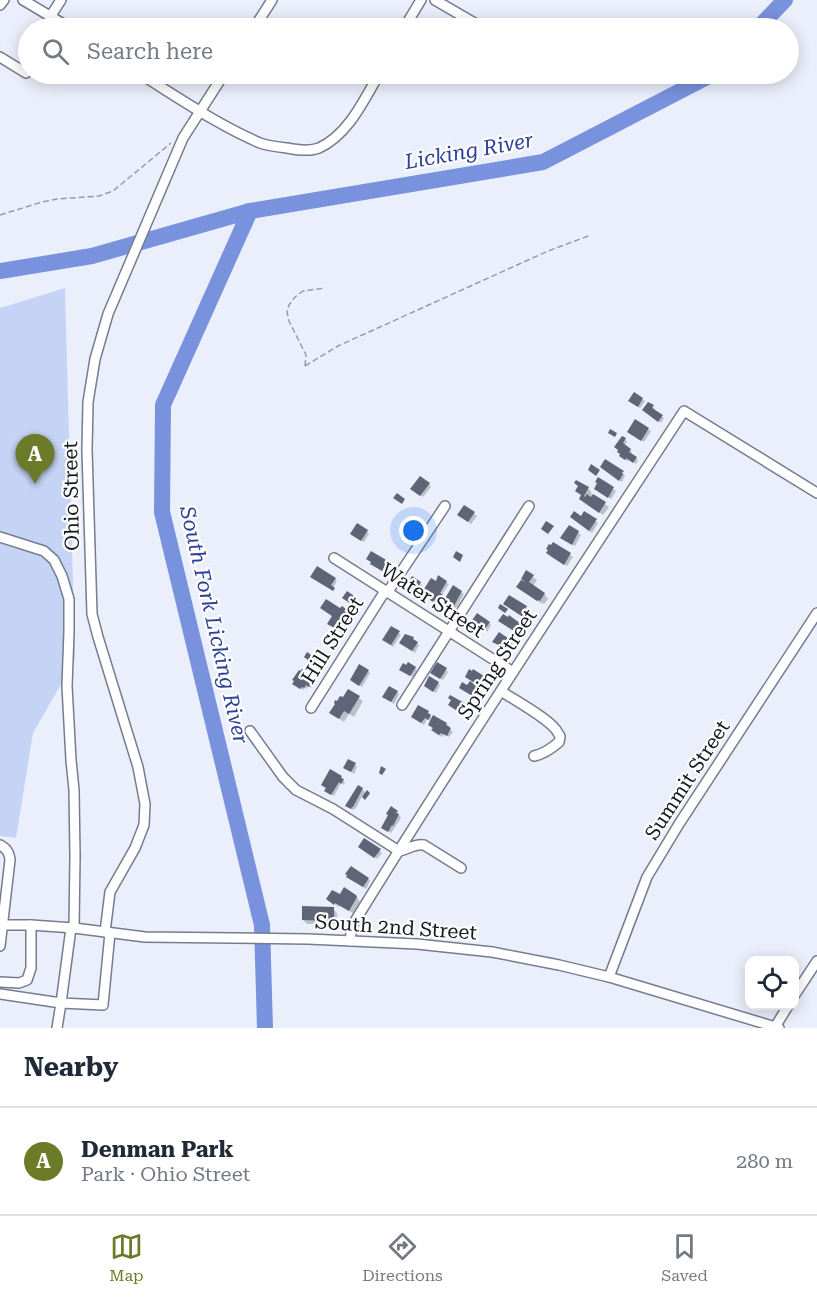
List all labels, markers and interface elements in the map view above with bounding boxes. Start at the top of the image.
search box [18,18,799,84]
icon: search [39,35,72,68]
text: Search here [87,39,213,64]
water label: Licking River [402,128,535,174]
pin: A [15,434,54,484]
street label: Ohio Street [58,440,84,551]
water label: South Fork Licking River [175,503,253,746]
your location [399,516,428,545]
street label: Water Street [377,558,490,643]
street label: Hill Street [296,592,368,688]
street label: Spring Street [452,604,542,724]
street label: Summit Street [639,715,735,844]
street label: South 2nd Street [314,909,478,945]
map controls [745,956,799,1010]
button: locate [745,956,799,1010]
text: Nearby [24,1052,118,1082]
text: Denman Park [81,1137,234,1162]
text: A [36,1149,51,1173]
text: 280 m [736,1149,793,1173]
text: Park · Ohio Street [81,1162,250,1186]
tab: Map [109,1230,144,1285]
tab: Directions [362,1230,443,1285]
tab: Saved [661,1230,708,1285]

